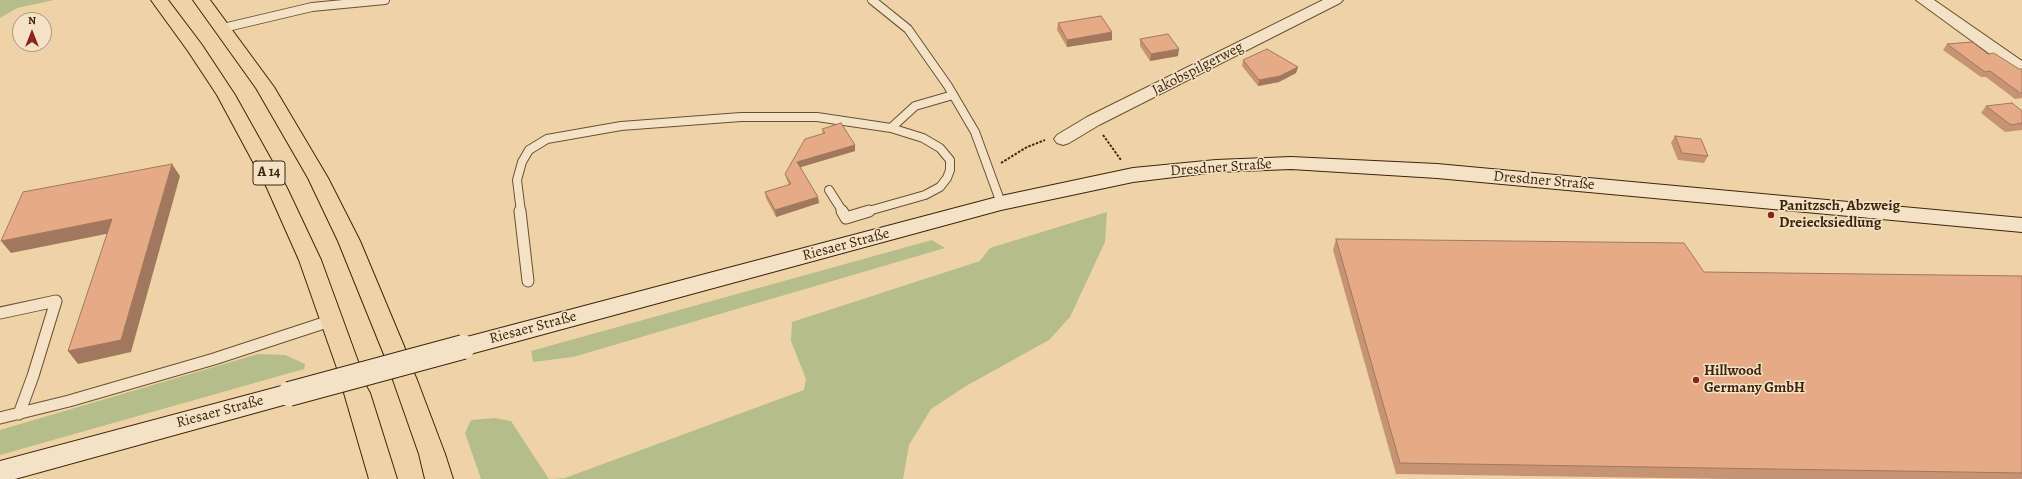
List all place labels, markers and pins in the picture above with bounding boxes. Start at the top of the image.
place label: Panitzsch, Abzweig Dreiecksiedlung [1779,197,1900,232]
marker: Panitzsch, Abzweig Dreiecksiedlung [1766,210,1776,220]
place label: Hillwood Germany GmbH [1704,362,1805,397]
marker: Hillwood Germany GmbH [1691,375,1701,385]

